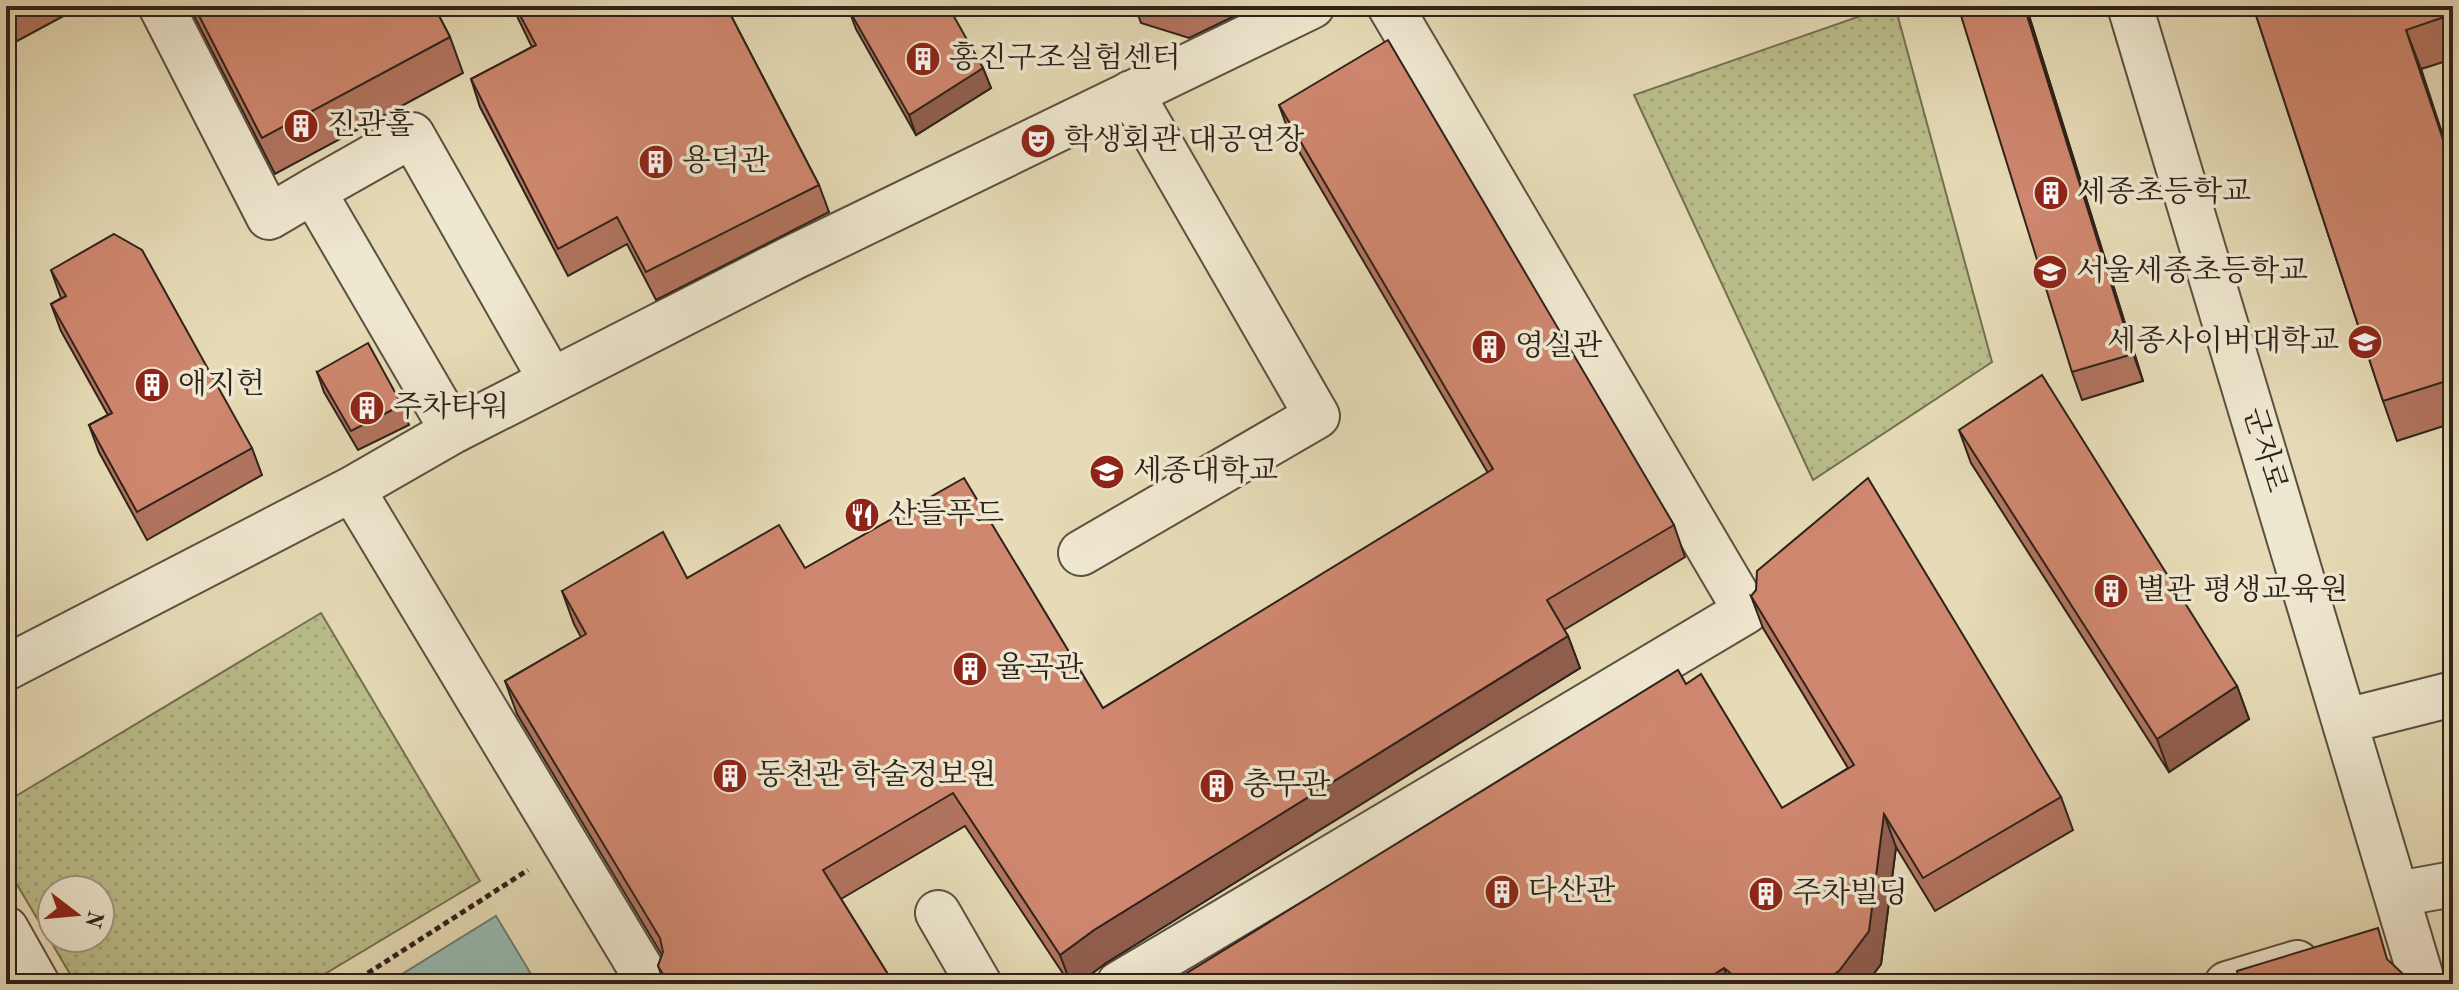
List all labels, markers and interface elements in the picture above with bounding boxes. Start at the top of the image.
building icon: 홍진구조실험센터 [904,40,942,78]
place label: 홍진구조실험센터 [949,41,1181,74]
building icon: 진관홀 [282,107,320,145]
place label: 진관홀 [327,108,414,141]
theatre icon: 학생회관 대공연장 [1019,122,1057,160]
place label: 학생회관 대공연장 [1064,124,1304,156]
building icon: 용덕관 [637,143,675,181]
place label: 용덕관 [682,145,770,177]
building icon: 세종초등학교 [2032,174,2070,212]
place label: 세종초등학교 [2077,176,2251,208]
school or university icon: 서울세종초등학교 [2031,253,2069,291]
place label: 서울세종초등학교 [2076,255,2308,287]
school or university icon: 세종사이버대학교 [2346,323,2384,361]
place label: 세종사이버대학교 [2107,325,2339,357]
building icon: 영실관 [1470,328,1508,366]
place label: 영실관 [1515,330,1603,362]
building icon: 애지헌 [133,366,171,404]
place label: 애지헌 [178,368,265,400]
building icon: 주차타워 [348,389,386,427]
place label: 주차타워 [393,391,509,423]
street label: 군자로 [2237,403,2293,496]
school or university icon: 세종대학교 [1088,453,1126,491]
place label: 세종대학교 [1133,455,1278,487]
restaurant icon: 산들푸드 [843,496,881,534]
place label: 산들푸드 [888,498,1004,530]
building icon: 별관 평생교육원 [2092,572,2130,610]
place label: 별관 평생교육원 [2137,574,2348,606]
building icon: 율곡관 [951,650,989,688]
place label: 율곡관 [996,652,1084,684]
building icon: 동천관 학술정보원 [711,757,749,795]
place label: 동천관 학술정보원 [756,759,996,791]
building icon: 충무관 [1198,767,1236,805]
place label: 충무관 [1243,768,1331,801]
building icon: 다산관 [1483,873,1521,911]
north arrow [36,874,116,954]
place label: 다산관 [1528,875,1616,907]
building icon: 주차빌딩 [1747,875,1785,913]
place label: 주차빌딩 [1792,877,1908,909]
text: N [80,908,106,930]

